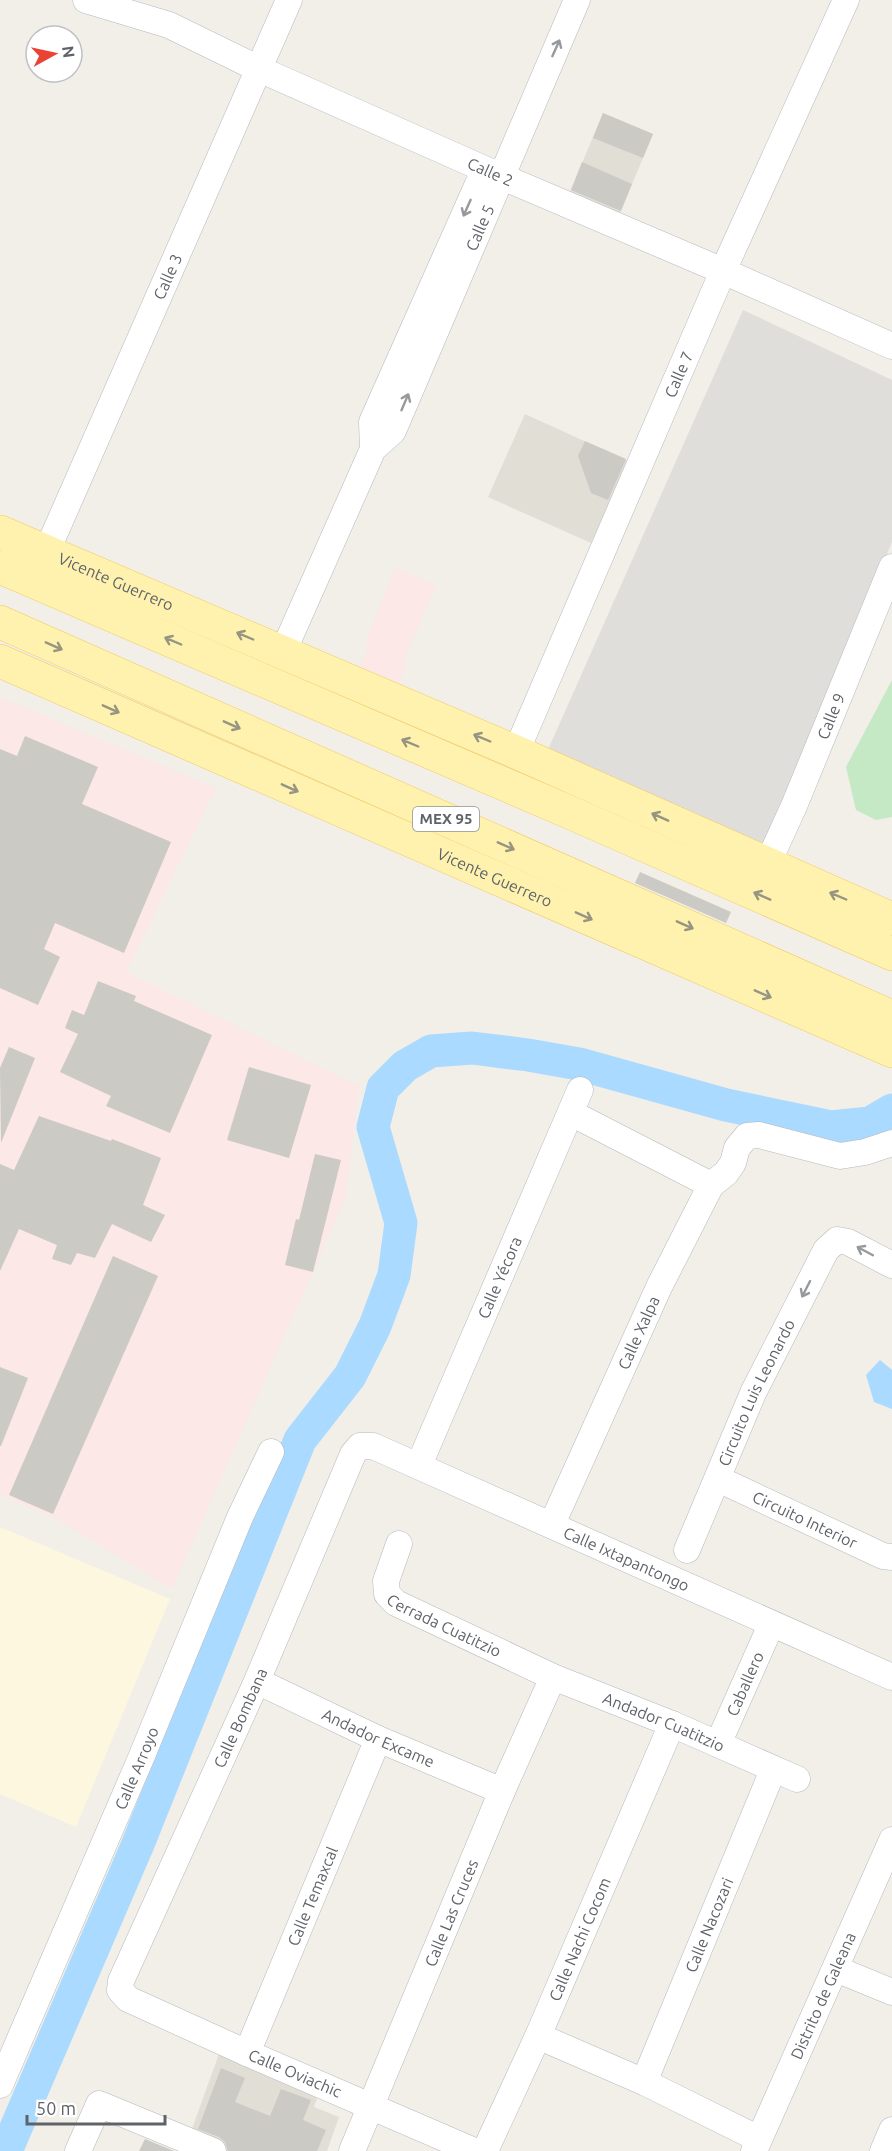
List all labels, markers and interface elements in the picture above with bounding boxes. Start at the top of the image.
north arrow [24,24,84,84]
one-way arrow [550,40,562,58]
text: N [59,45,79,59]
street label: Calle 2 [465,154,516,190]
one-way arrow [461,198,473,216]
street label: Calle 5 [462,202,497,253]
street label: Calle 3 [150,251,185,302]
street label: Calle 7 [661,349,696,400]
one-way arrow [400,393,411,411]
street label: Vicente Guerrero [55,549,176,614]
one-way arrow [236,630,255,641]
one-way arrow [164,635,182,647]
one-way arrow [44,641,62,652]
street label: Calle 9 [813,691,848,742]
one-way arrow [102,704,120,716]
one-way arrow [222,720,240,731]
one-way arrow [473,731,491,742]
one-way arrow [401,737,419,748]
one-way arrow [281,783,299,794]
road number: MEX 95 [413,807,479,831]
one-way arrow [651,811,670,822]
one-way arrow [497,841,515,852]
street label: Vicente Guerrero [434,844,555,910]
one-way arrow [753,890,771,902]
one-way arrow [830,890,848,901]
one-way arrow [574,911,593,922]
one-way arrow [675,920,693,931]
one-way arrow [753,989,771,1001]
street label: Calle Yécora [474,1234,525,1321]
one-way arrow [857,1245,874,1257]
one-way arrow [800,1280,811,1298]
street label: Calle Xalpa [614,1293,663,1372]
street label: Circuito Luis Leonardo [714,1316,798,1469]
street label: Circuito Interior [750,1487,860,1552]
street label: Calle Ixtapantongo [561,1523,692,1595]
street label: Cerrada Cuatitzio [383,1590,504,1660]
street label: Caballero [723,1649,767,1719]
street label: Calle Bombana [210,1665,270,1770]
street label: Andador Cuatitzio [600,1689,727,1755]
street label: Andador Excame [319,1705,437,1771]
street label: Calle Arroyo [111,1724,162,1812]
street label: Calle Temaxcal [284,1844,341,1948]
street label: Calle Las Cruces [421,1857,482,1969]
street label: Calle Nachi Cocom [545,1875,614,2004]
street label: Calle Nacozari [681,1875,737,1975]
street label: Distrito de Galeana [787,1929,859,2062]
street label: Calle Oviachic [246,2045,345,2101]
scale bar [27,2088,165,2126]
text: 50 m [36,2098,76,2118]

